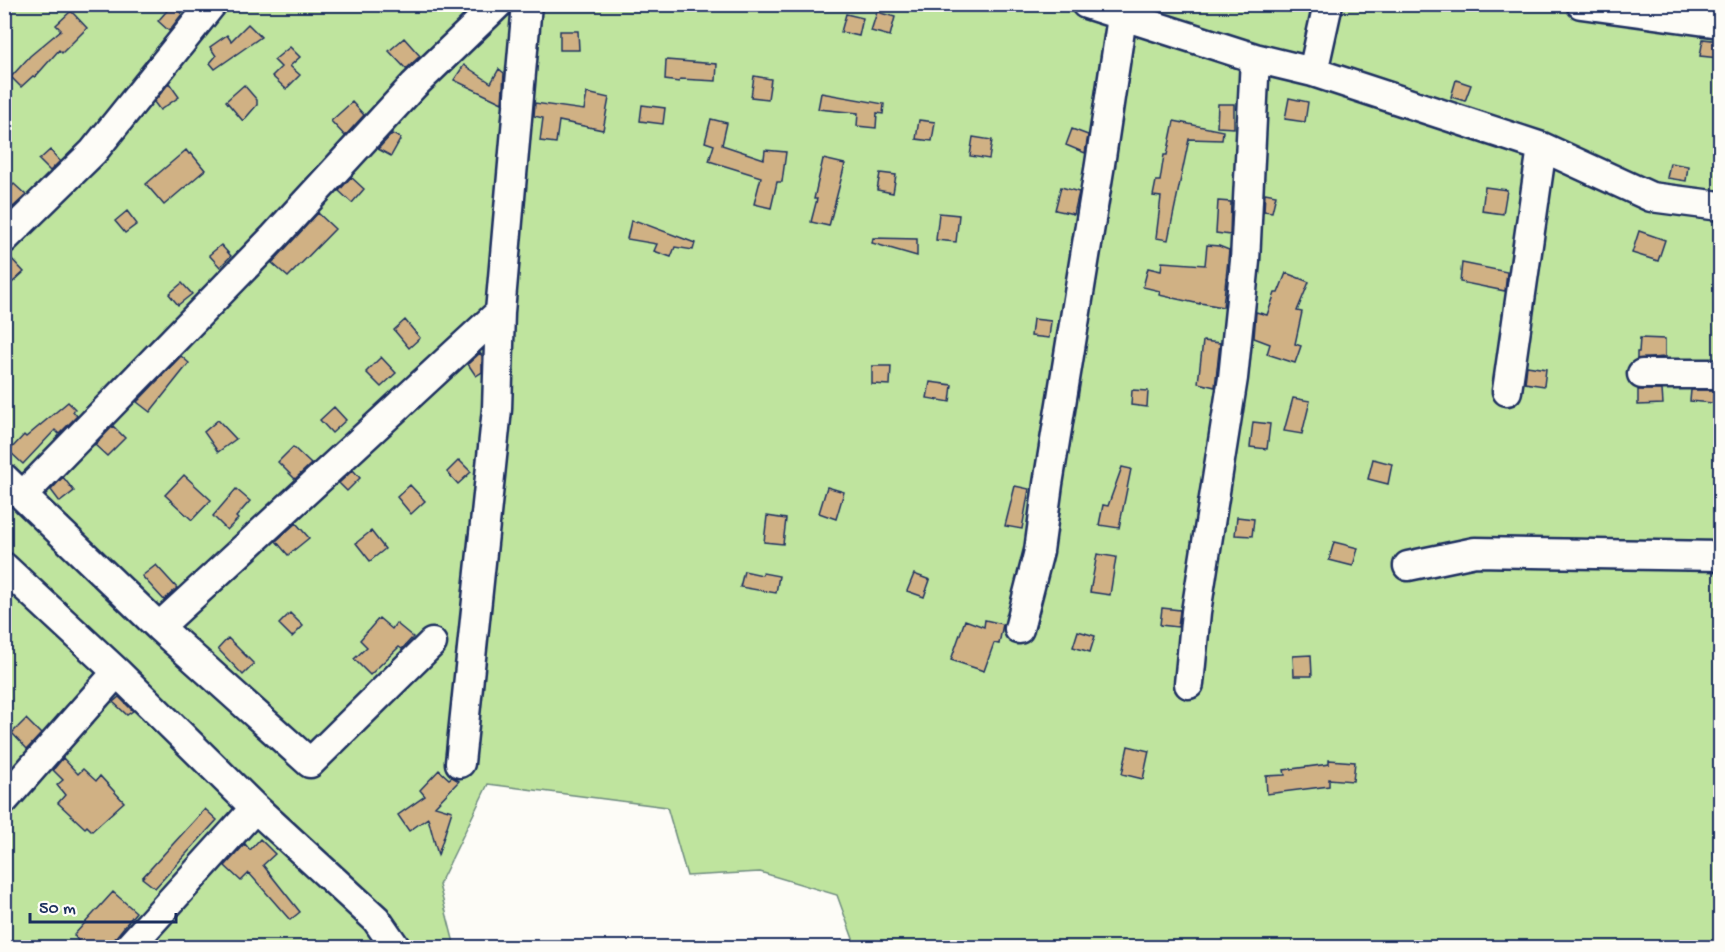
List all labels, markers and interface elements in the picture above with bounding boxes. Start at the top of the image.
scale bar [30,886,176,924]
text: 50 m [39,899,76,920]

